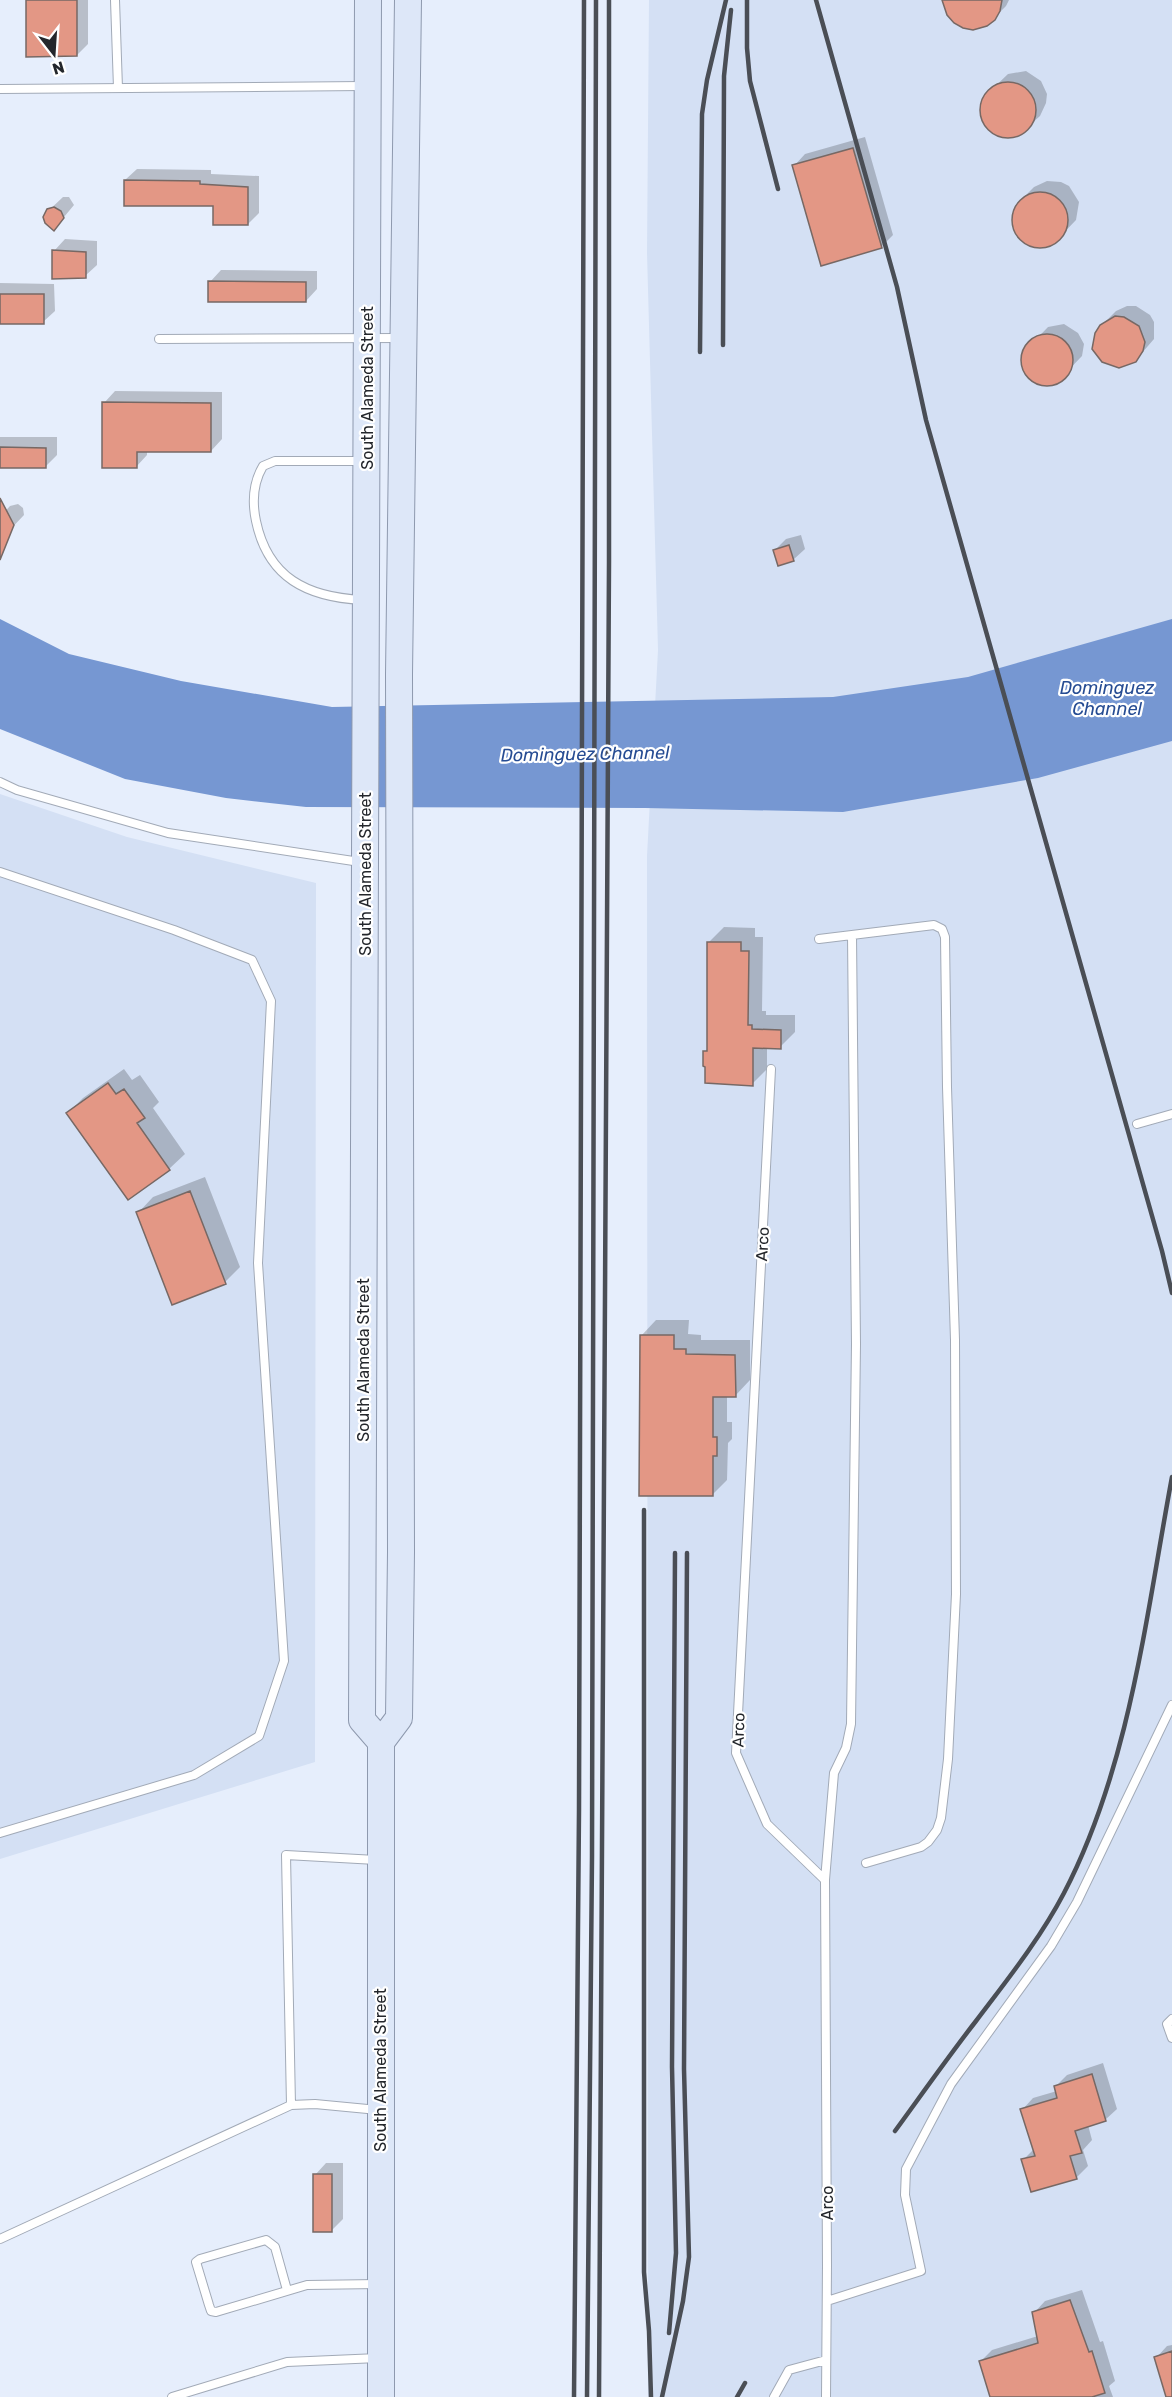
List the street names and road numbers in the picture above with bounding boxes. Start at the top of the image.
street label: South Alameda Street [358,306,377,470]
street label: South Alameda Street [356,792,375,956]
street label: Arco [752,1226,773,1262]
street label: South Alameda Street [354,1278,373,1442]
street label: Arco [728,1712,749,1748]
street label: South Alameda Street [371,1988,390,2152]
street label: Arco [818,2186,837,2220]

